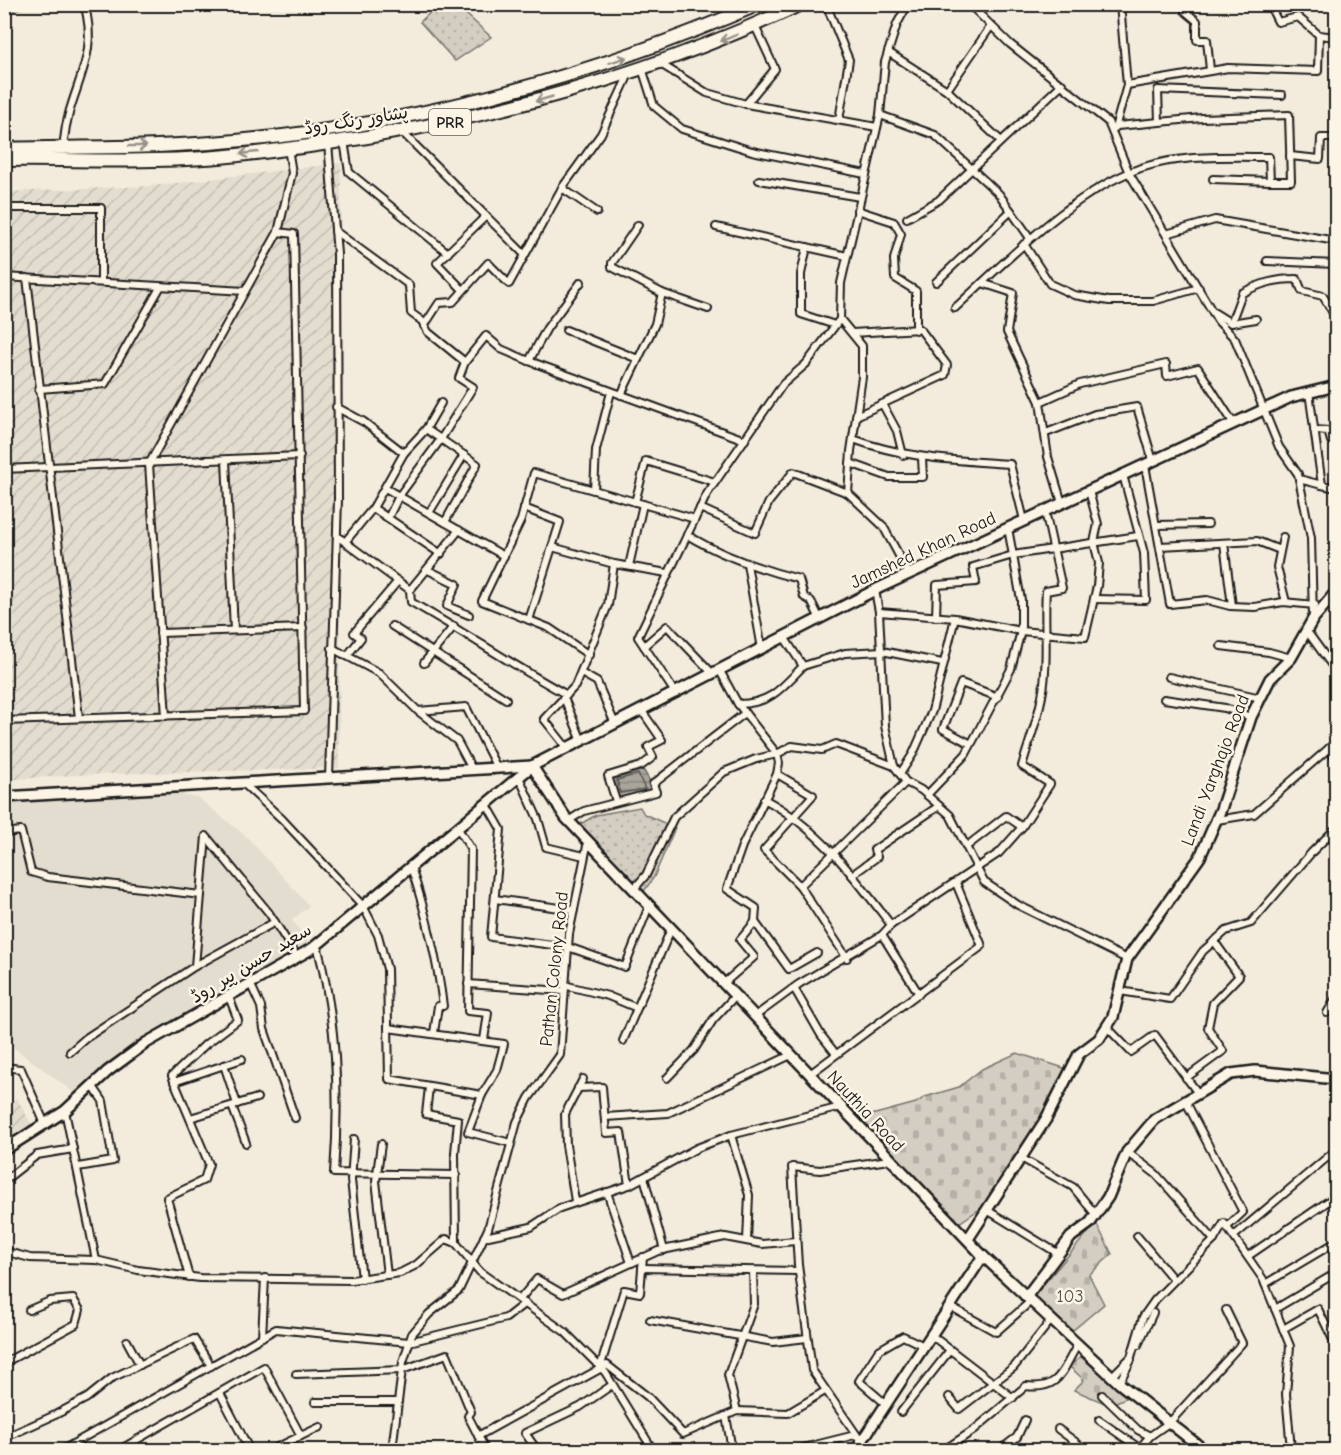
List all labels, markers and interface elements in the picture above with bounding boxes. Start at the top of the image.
one-way arrow [720,33,738,44]
one-way arrow [608,54,627,65]
one-way arrow [535,94,554,105]
street label: پشاور رنگ روڈ [303,102,410,140]
road number: PRR [429,109,471,135]
one-way arrow [128,140,148,152]
one-way arrow [240,148,259,159]
street label: Jamshed Khan Road [847,508,999,593]
street label: Landi Yarghajo Road [1177,692,1254,849]
street label: Pathan Colony Road [536,891,573,1048]
street label: سعید حسن پیر روڈ [187,919,316,1009]
street label: Nauthia Road [823,1066,909,1156]
park label: 103 [1056,1286,1084,1307]

